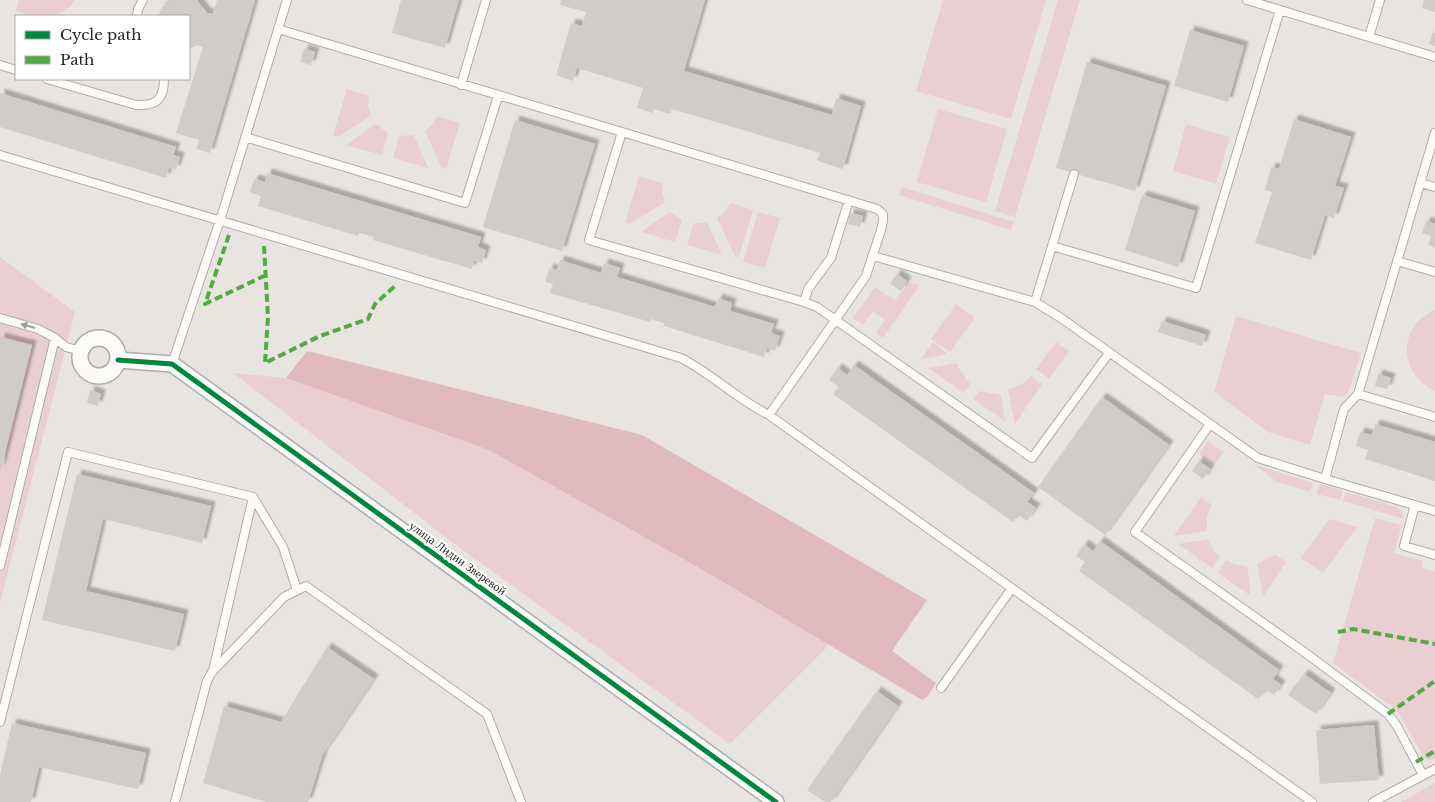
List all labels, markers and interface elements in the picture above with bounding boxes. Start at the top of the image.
legend [15,15,190,80]
text: Cycle path [60,25,142,44]
text: Path [60,50,94,69]
one-way arrow [21,322,36,330]
street label: улица Лидии Зверевой [407,518,510,599]

